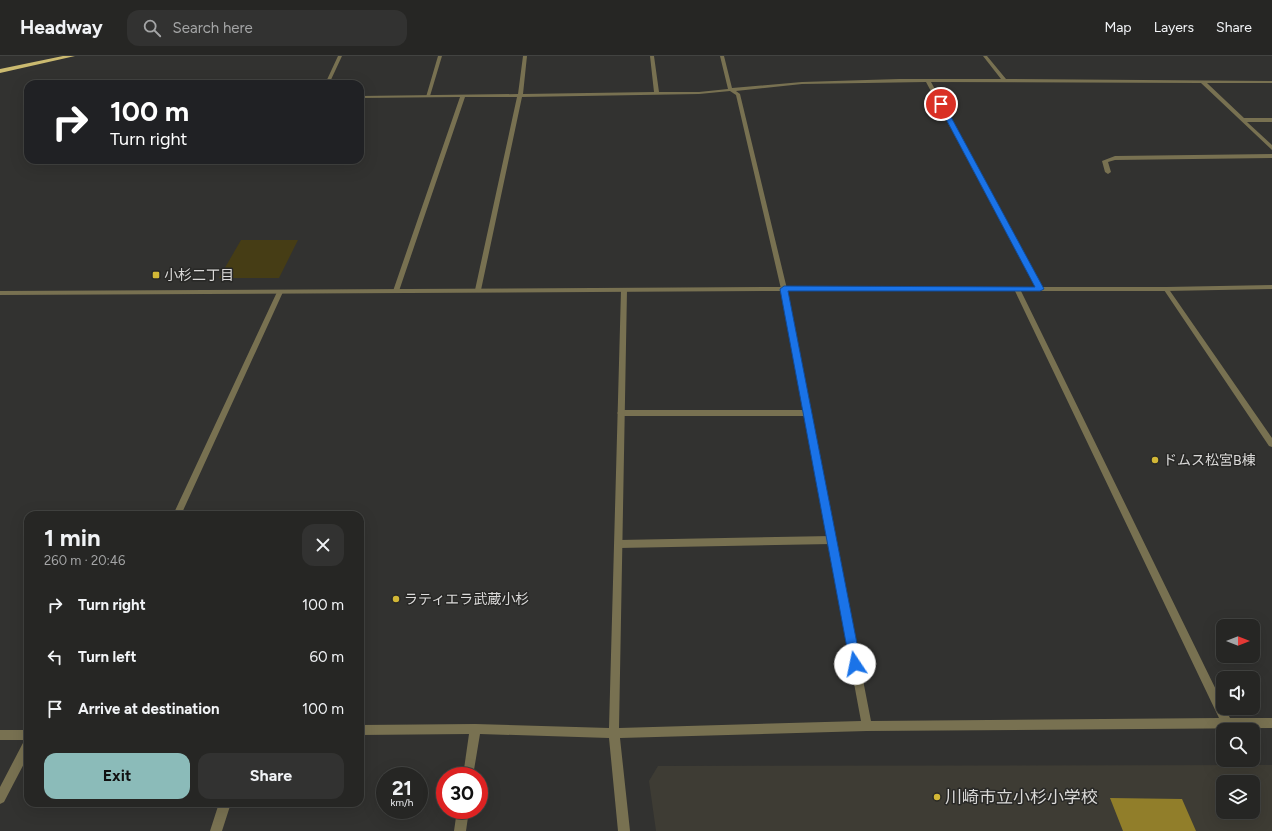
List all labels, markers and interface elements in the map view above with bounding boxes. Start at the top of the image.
search box [127,10,407,46]
text: Headway [20,16,103,39]
icon: search [141,17,163,39]
text: Search here [173,19,253,37]
text: Map [1104,19,1132,36]
text: Layers [1154,19,1194,36]
text: Share [1216,19,1252,36]
pin [924,87,958,121]
icon: arrive [930,93,952,115]
text: 100 m [110,94,189,128]
icon: right [44,96,96,148]
text: Turn right [110,128,187,150]
place label: 小杉二丁目 [164,267,234,284]
marker: 小杉二丁目 [151,270,161,280]
place label: ドムス松宮B棟 [1163,452,1256,469]
marker: ドムス松宮B棟 [1150,455,1160,465]
text: 1 min [44,523,101,552]
button: close [302,524,344,566]
text: 260 m · 20:46 [44,553,125,568]
place label: ラティエラ武蔵小杉 [404,591,529,608]
icon: right [44,594,66,616]
marker: ラティエラ武蔵小杉 [391,594,401,604]
text: Turn right [78,596,146,614]
text: 100 m [302,596,344,614]
north arrow [1216,619,1260,663]
map controls [1216,619,1260,819]
position arrow [834,643,876,685]
icon: left [44,646,66,668]
text: Turn left [78,648,136,666]
text: 60 m [309,648,344,666]
button: sound [1216,671,1260,715]
icon: arrive [44,698,66,720]
text: Arrive at destination [78,700,219,718]
text: 100 m [302,700,344,718]
button: search [1216,723,1260,767]
button: Exit [44,753,190,799]
button: Share [198,753,344,799]
speed limit sign: 30 [436,767,488,819]
button: layers [1216,775,1260,819]
text: 21 [392,776,412,800]
place label: 川崎市立小杉小学校 [945,787,1098,807]
marker: 川崎市立小杉小学校 [932,792,942,802]
text: km/h [391,796,413,809]

